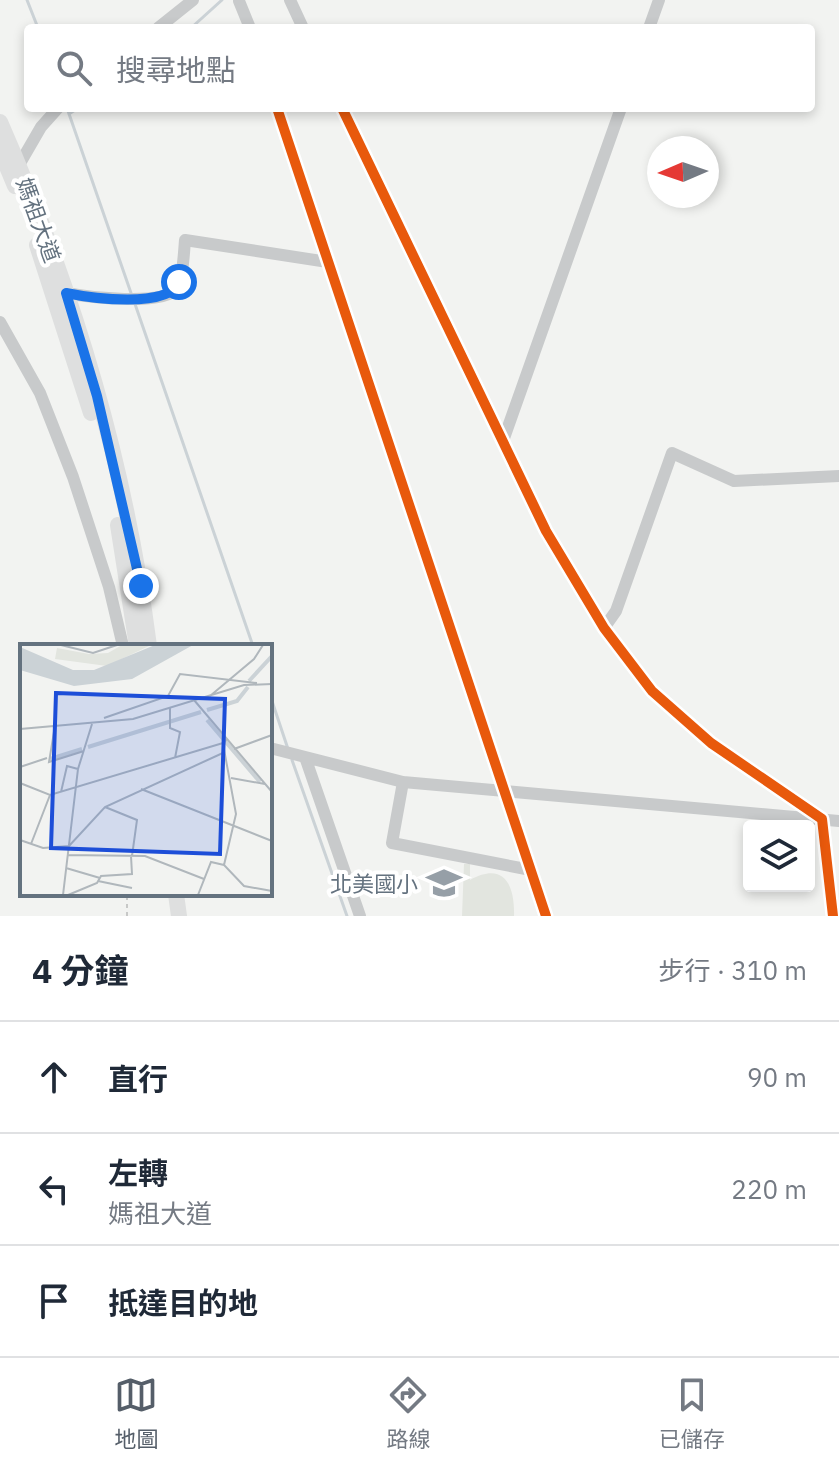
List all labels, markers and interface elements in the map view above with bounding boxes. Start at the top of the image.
search box [24,24,815,112]
icon: search [52,46,96,90]
text: 搜尋地點 [116,50,236,89]
north arrow [647,136,719,208]
street label: 媽祖大道 [10,174,68,266]
route start [161,264,197,300]
route end [123,568,159,604]
inset map [20,644,272,896]
map controls [743,820,815,892]
button: layers [743,820,815,892]
school or university icon: 北美國小 [425,864,463,902]
place label: 北美國小 [330,869,418,898]
text: 4 分鐘 [32,948,128,992]
text: 步行 · 310 m [659,953,807,987]
icon: ahead [32,1055,76,1099]
text: 直行 [108,1059,168,1098]
text: 90 m [747,1060,807,1094]
text: 左轉 [108,1153,168,1192]
icon: left [32,1167,76,1211]
text: 220 m [731,1172,807,1206]
text: 媽祖大道 [108,1196,212,1230]
icon: arrive [32,1279,76,1323]
text: 抵達目的地 [108,1283,258,1322]
tab: 地圖 [114,1373,158,1453]
tab: 路線 [386,1373,431,1453]
tab: 已儲存 [659,1373,725,1453]

